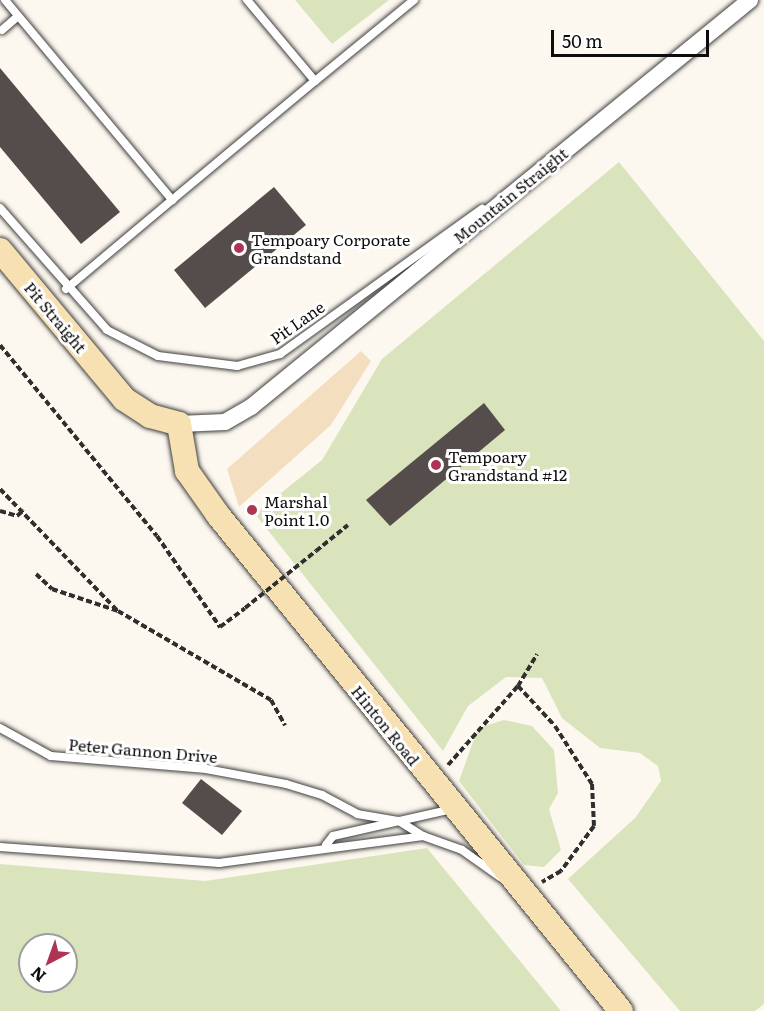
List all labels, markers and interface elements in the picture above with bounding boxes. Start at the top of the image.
scale bar [554,18,712,56]
text: 50 m [562,27,603,54]
street label: Mountain Straight [449,143,571,247]
place label: Tempoary Corporate Grandstand [251,229,410,267]
marker: Tempoary Corporate Grandstand [232,241,246,255]
street label: Pit Straight [21,278,91,356]
street label: Pit Lane [266,296,328,348]
place label: Tempoary Grandstand #12 [448,446,567,484]
marker: Tempoary Grandstand #12 [429,458,443,472]
place label: Marshal Point 1.0 [264,491,329,529]
marker: Marshal Point 1.0 [245,503,259,517]
street label: Hinton Road [348,681,424,769]
street label: Peter Gannon Drive [68,734,218,766]
north arrow [18,933,78,993]
text: N [25,962,50,989]

